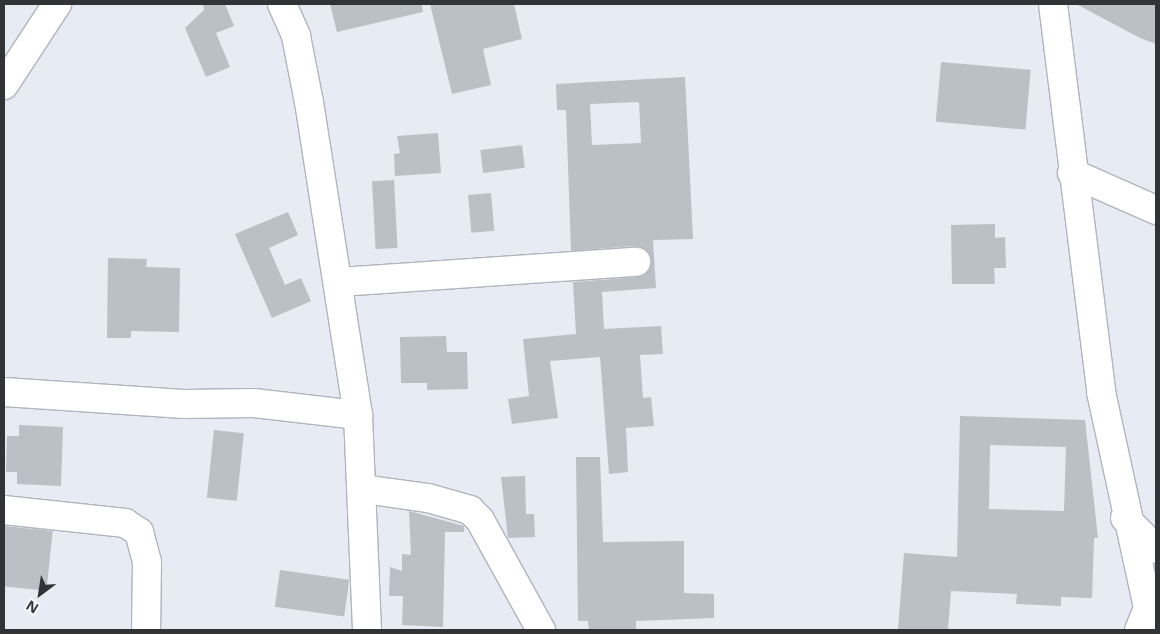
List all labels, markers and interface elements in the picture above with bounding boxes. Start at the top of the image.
north arrow [15,569,65,619]
text: N [22,596,42,618]

